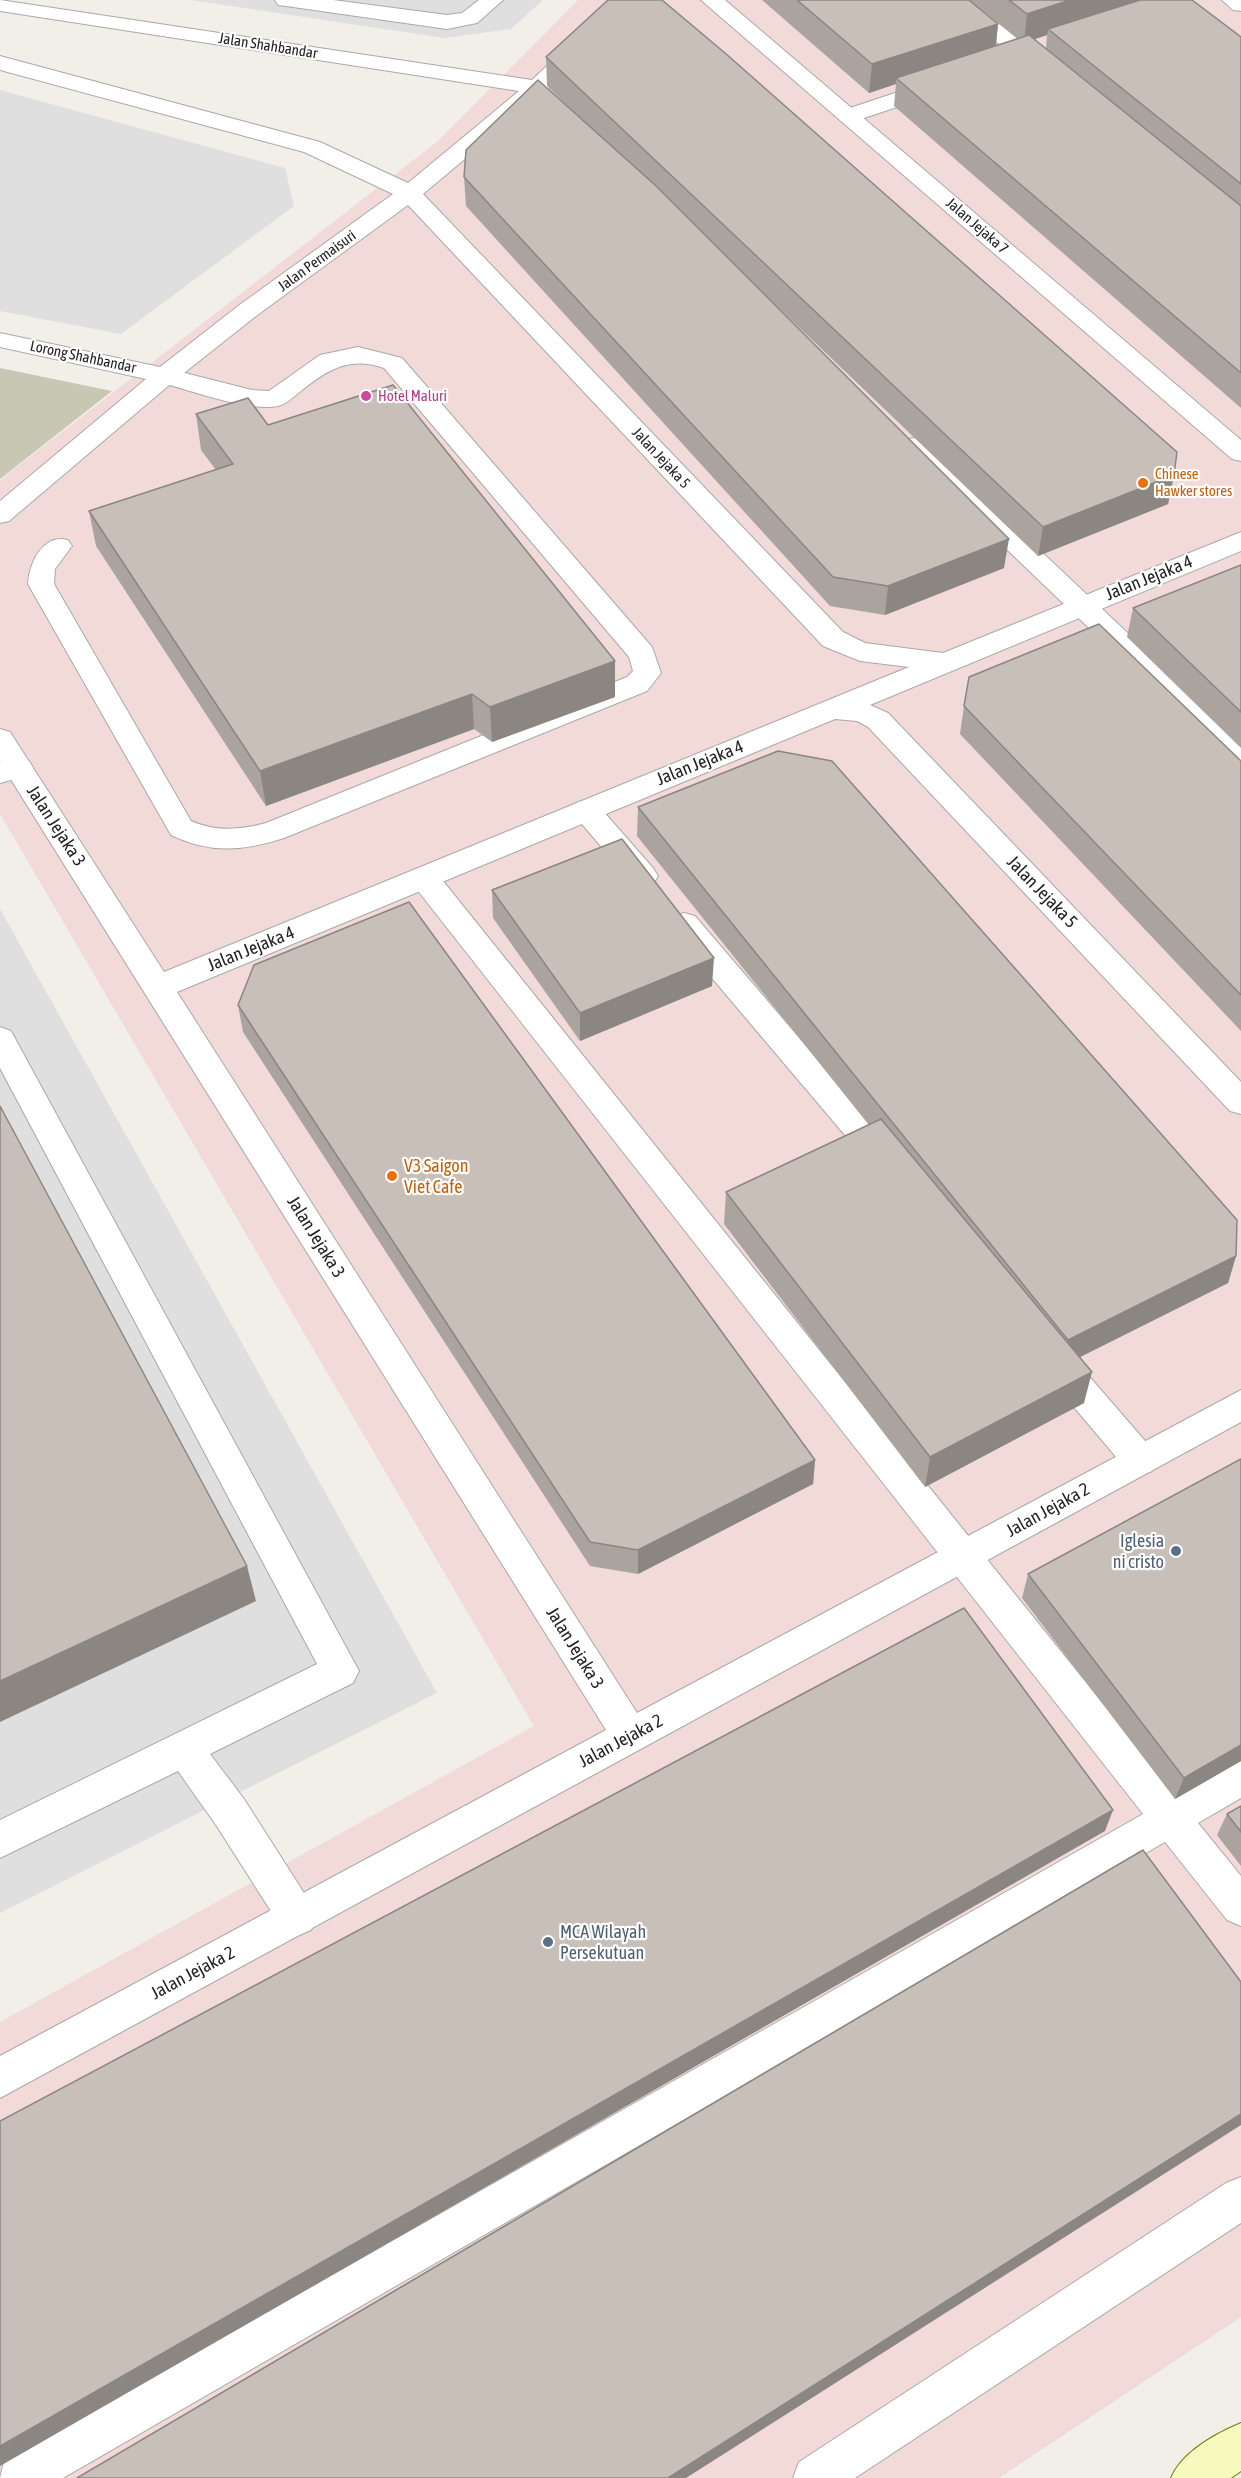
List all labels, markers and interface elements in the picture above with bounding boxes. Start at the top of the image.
street label: Jalan Shahbandar [217,29,319,63]
street label: Jalan Jejaka 7 [942,194,1012,258]
street label: Jalan Permaisuri [274,227,360,295]
street label: Lorong Shahbandar [28,337,138,377]
place label: Hotel Maluri [378,387,447,405]
marker: Hotel Maluri [359,389,373,403]
street label: Jalan Jejaka 5 [628,424,694,492]
place label: Chinese Hawker stores [1155,465,1232,500]
marker: Chinese Hawker stores [1136,476,1150,490]
street label: Jalan Jejaka 4 [1102,551,1196,605]
street label: Jalan Jejaka 4 [653,736,747,790]
street label: Jalan Jejaka 3 [22,781,90,871]
street label: Jalan Jejaka 5 [1002,851,1082,933]
street label: Jalan Jejaka 4 [204,922,298,976]
place label: V3 Saigon Viet Cafe [404,1155,468,1198]
marker: V3 Saigon Viet Cafe [385,1169,399,1183]
street label: Jalan Jejaka 3 [282,1192,350,1282]
street label: Jalan Jejaka 2 [1002,1478,1094,1542]
place label: Iglesia ni cristo [1113,1530,1164,1572]
marker: Iglesia ni cristo [1169,1544,1183,1558]
street label: Jalan Jejaka 3 [541,1603,609,1693]
street label: Jalan Jejaka 2 [575,1710,667,1772]
place label: MCA Wilayah Persekutuan [560,1921,646,1964]
marker: MCA Wilayah Persekutuan [541,1935,555,1949]
street label: Jalan Jejaka 2 [147,1942,239,2004]

